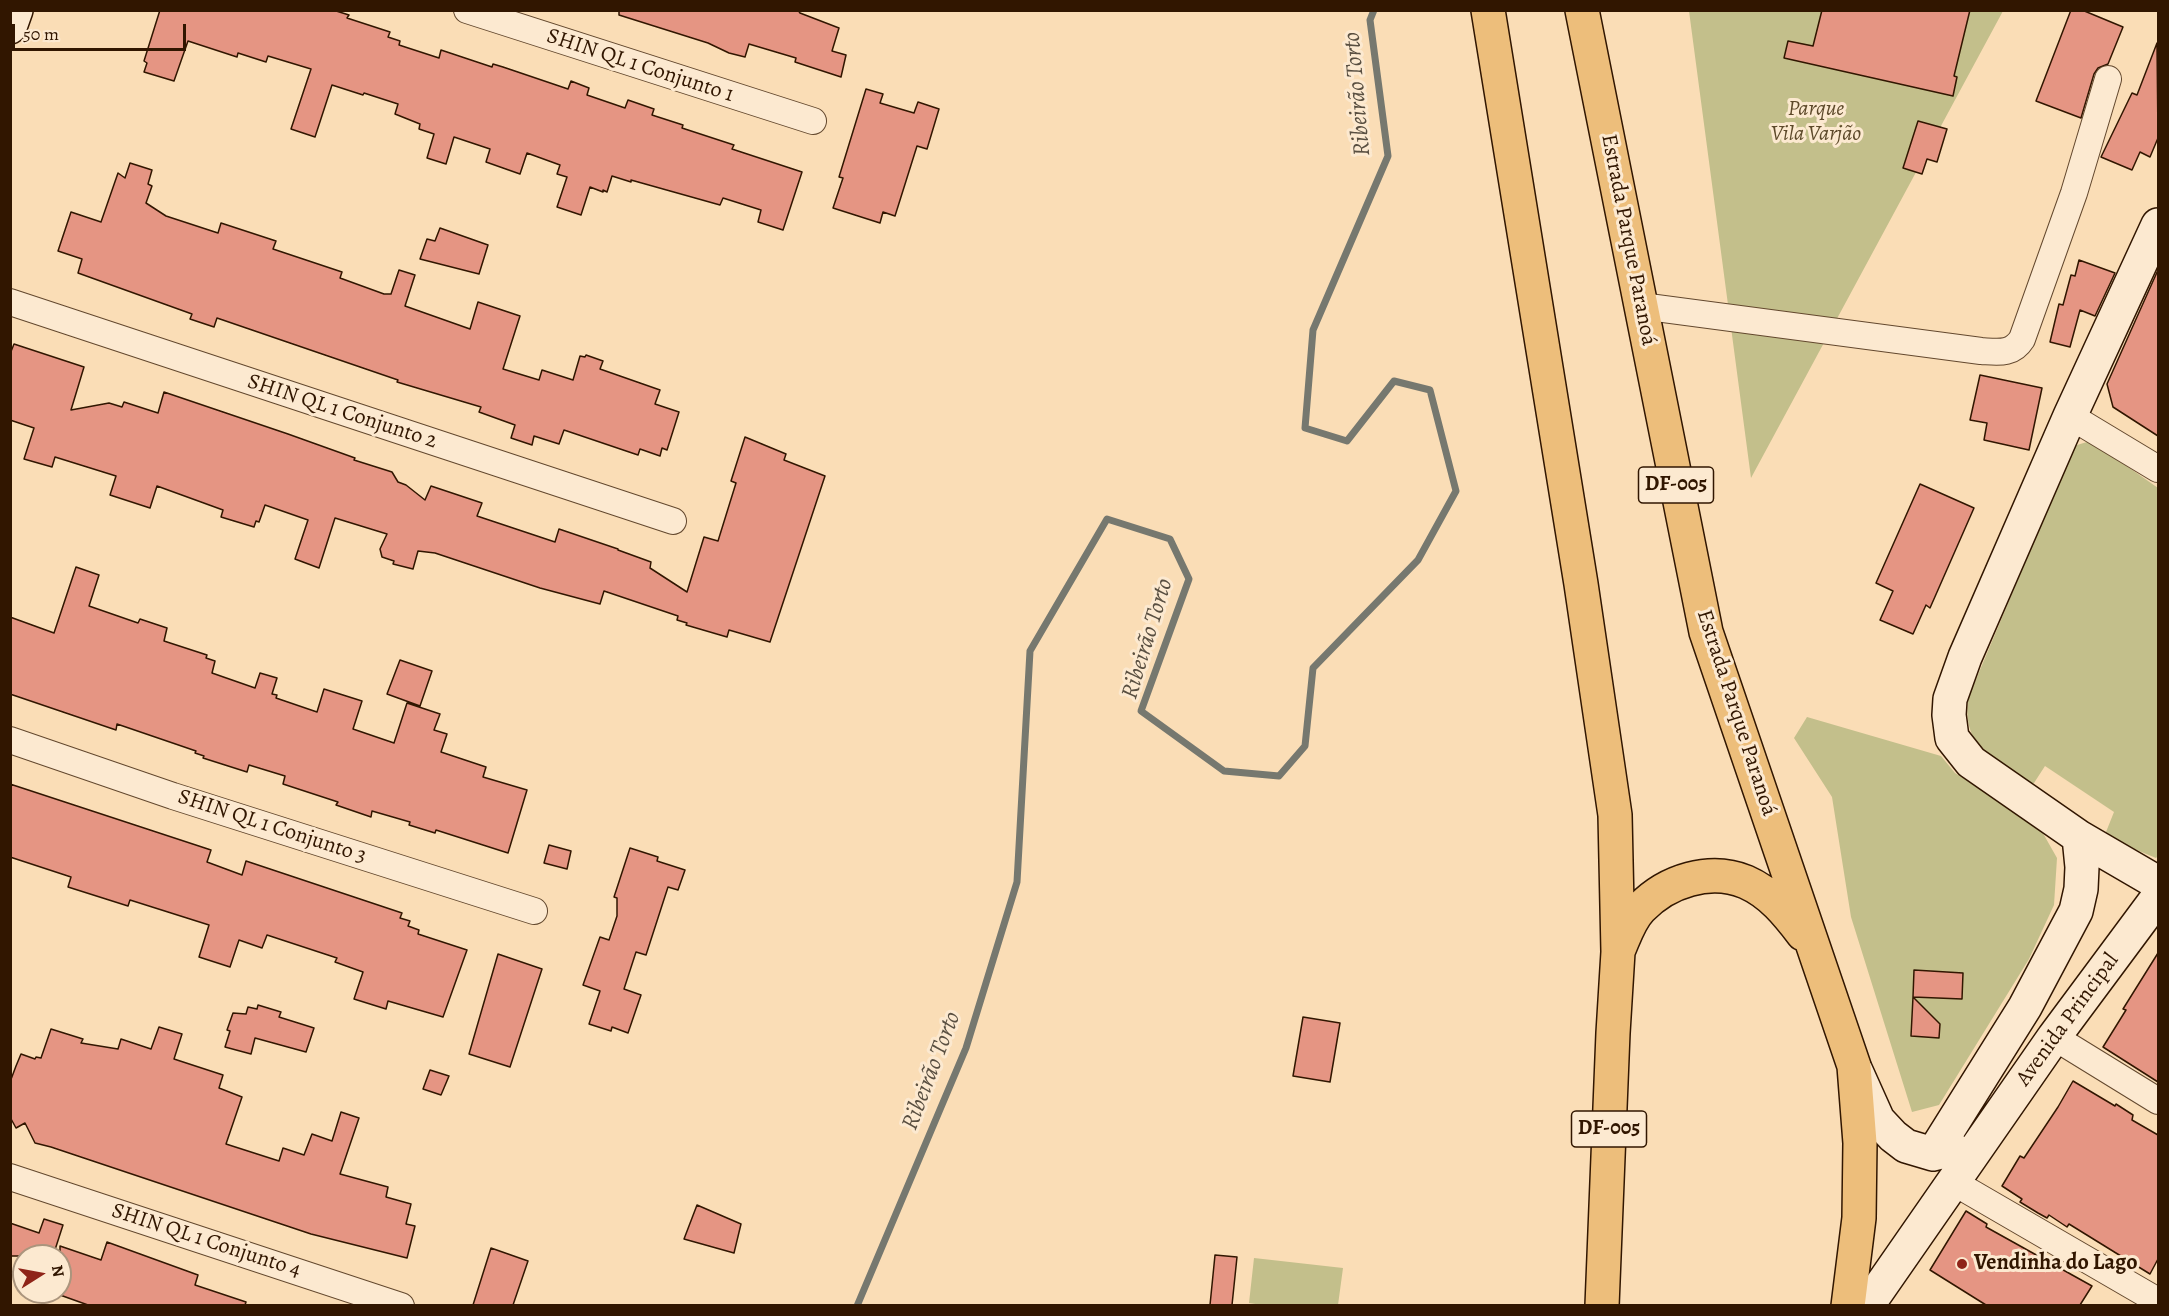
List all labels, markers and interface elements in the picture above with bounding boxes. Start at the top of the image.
scale bar [15,12,189,50]
text: 50 m [23,22,59,46]
street label: SHIN QL 1 Conjunto 1 [543,23,737,109]
water label: Ribeirão Torto [1338,31,1378,157]
park label: Parque Vila Varjão [1771,97,1861,148]
street label: Estrada Parque Paranoá [1595,132,1661,348]
street label: SHIN QL 1 Conjunto 2 [244,369,440,455]
road number: DF-005 [1638,467,1714,503]
water label: Ribeirão Torto [1116,575,1180,703]
street label: Estrada Parque Paranoá [1690,607,1782,819]
street label: SHIN QL 1 Conjunto 3 [174,784,370,870]
street label: Avenida Principal [2011,948,2125,1092]
water label: Ribeirão Torto [896,1008,968,1134]
road number: DF-005 [1572,1111,1646,1147]
street label: SHIN QL 1 Conjunto 4 [108,1198,304,1284]
north arrow [12,1244,72,1304]
place label: Vendinha do Lago [1974,1251,2138,1277]
marker: Vendinha do Lago [1955,1257,1969,1271]
text: N [46,1263,70,1279]

